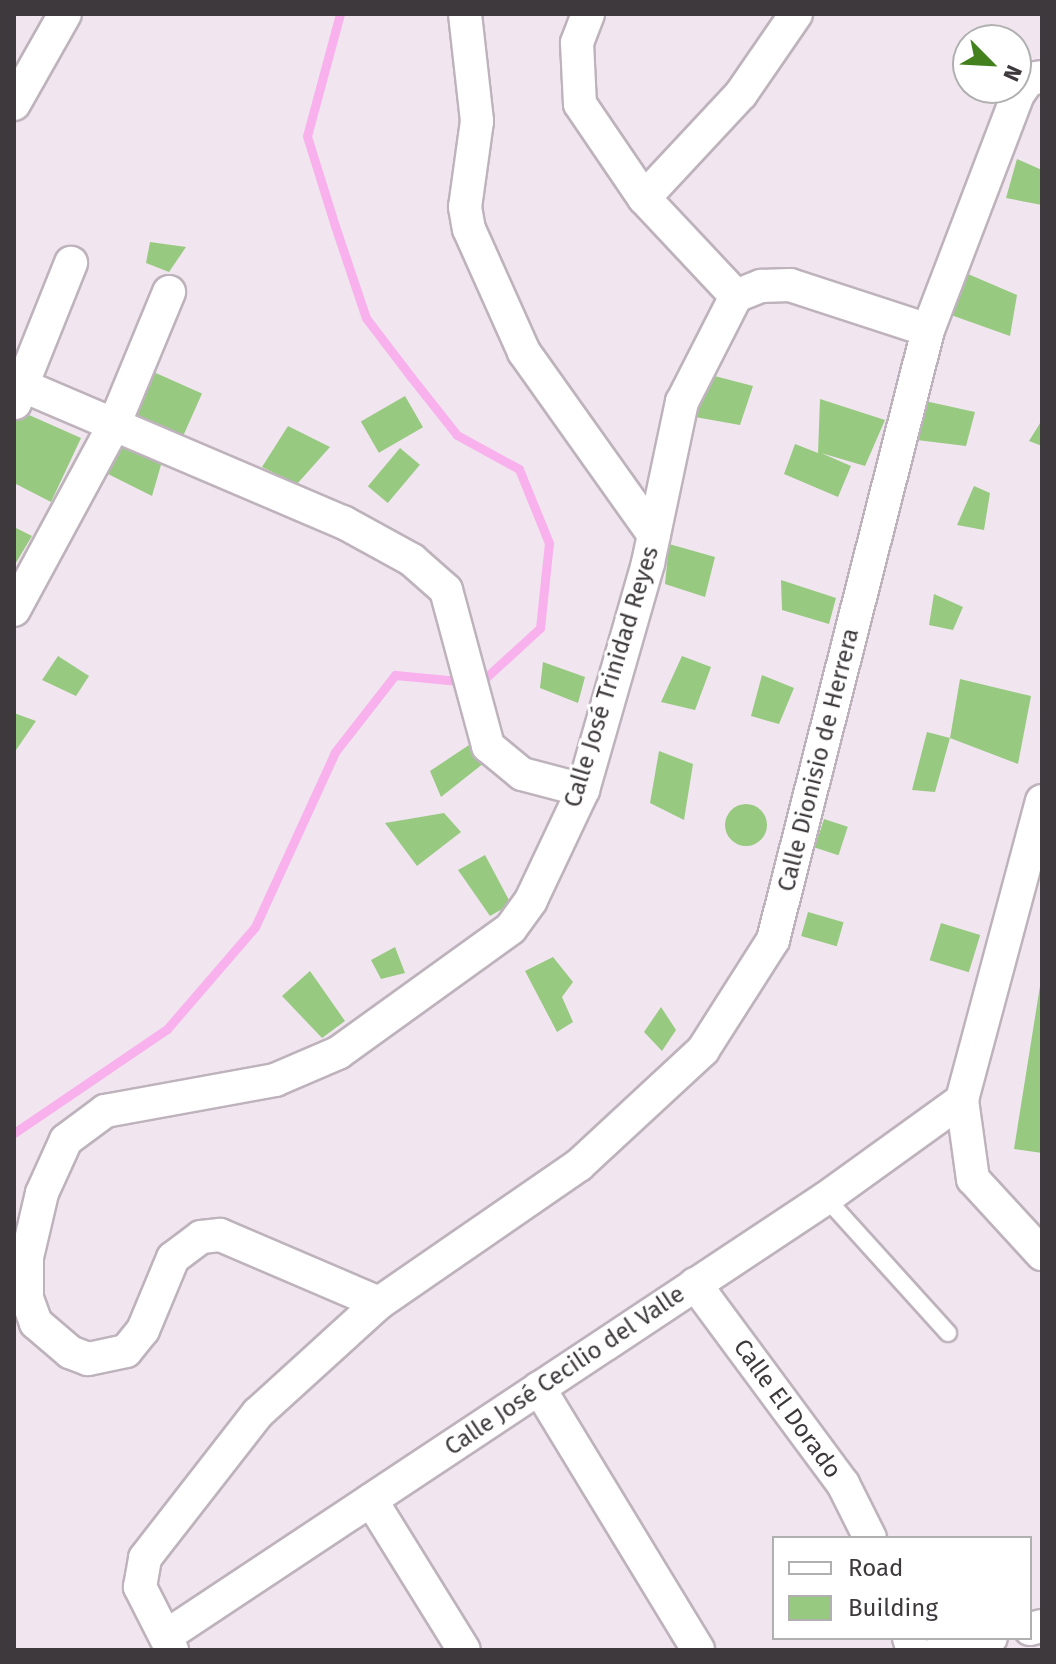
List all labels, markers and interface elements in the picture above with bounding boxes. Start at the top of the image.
north arrow [952,24,1032,104]
text: N [997,61,1028,85]
street label: Calle José Trinidad Reyes [559,543,665,811]
street label: Calle Dionisio de Herrera [772,625,866,895]
street label: Calle José Cecilio del Valle [440,1280,690,1462]
street label: Calle El Dorado [727,1334,847,1484]
legend [772,1536,1032,1640]
text: Road [848,1554,903,1582]
text: Building [848,1594,938,1622]

